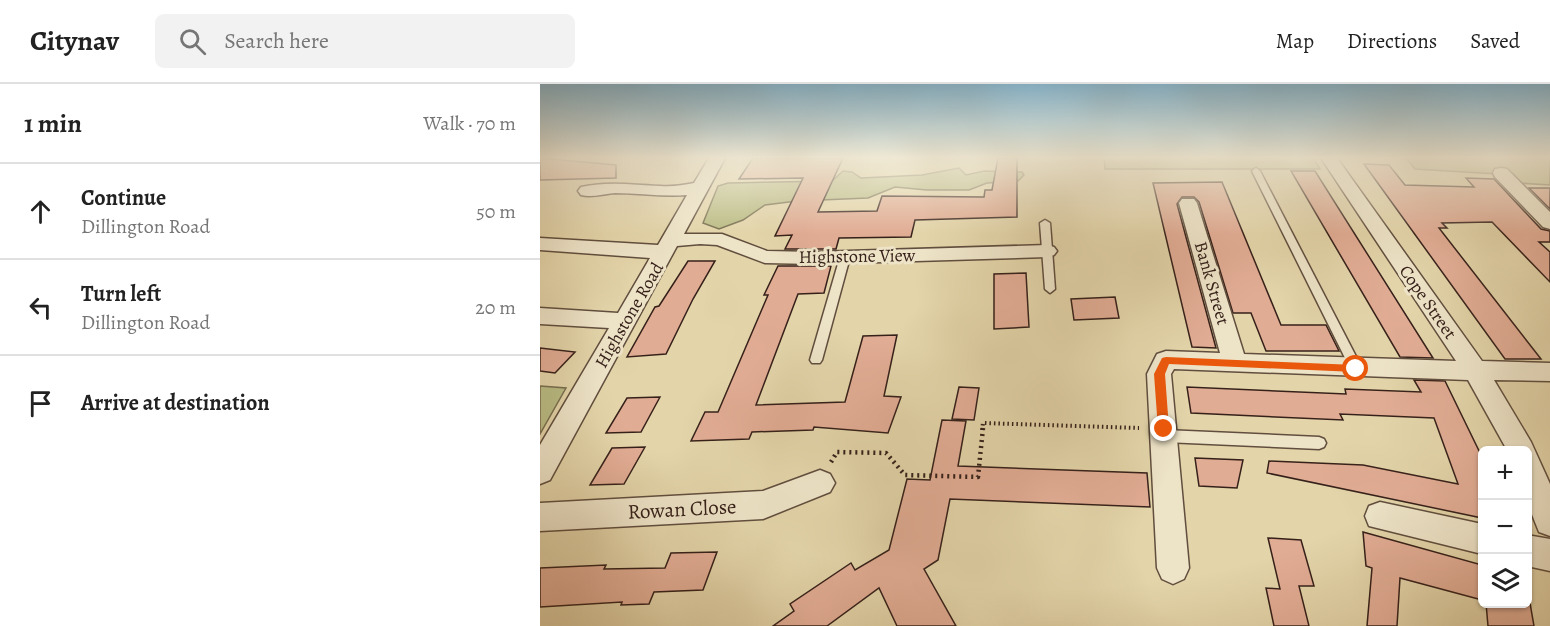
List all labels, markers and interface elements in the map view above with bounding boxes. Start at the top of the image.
search box [155,14,575,68]
text: Citynav [30,22,119,60]
icon: search [176,25,209,58]
text: Search here [224,26,329,56]
text: Map [1276,27,1314,55]
text: Directions [1347,27,1437,55]
text: Saved [1470,27,1520,55]
text: 1 min [24,106,82,141]
text: Walk · 70 m [423,110,516,137]
text: Continue [81,183,166,213]
icon: ahead [24,195,57,228]
text: 50 m [476,198,516,225]
text: Dillington Road [81,213,210,240]
street label: Bank Street [1189,238,1235,328]
street label: Highstone View [798,243,916,269]
street label: Highstone Road [589,258,669,372]
street label: Cope Street [1394,260,1462,344]
text: Turn left [81,279,161,309]
icon: left [24,291,57,324]
text: 20 m [475,294,516,321]
text: Dillington Road [81,309,210,336]
route start [1342,355,1368,381]
icon: arrive [24,387,57,420]
text: Arrive at destination [81,388,270,418]
route end [1150,415,1176,441]
map controls [1478,446,1532,608]
button: + [1478,446,1532,500]
street label: Rowan Close [627,492,737,526]
button: − [1478,500,1532,554]
button: layers [1478,554,1532,608]

